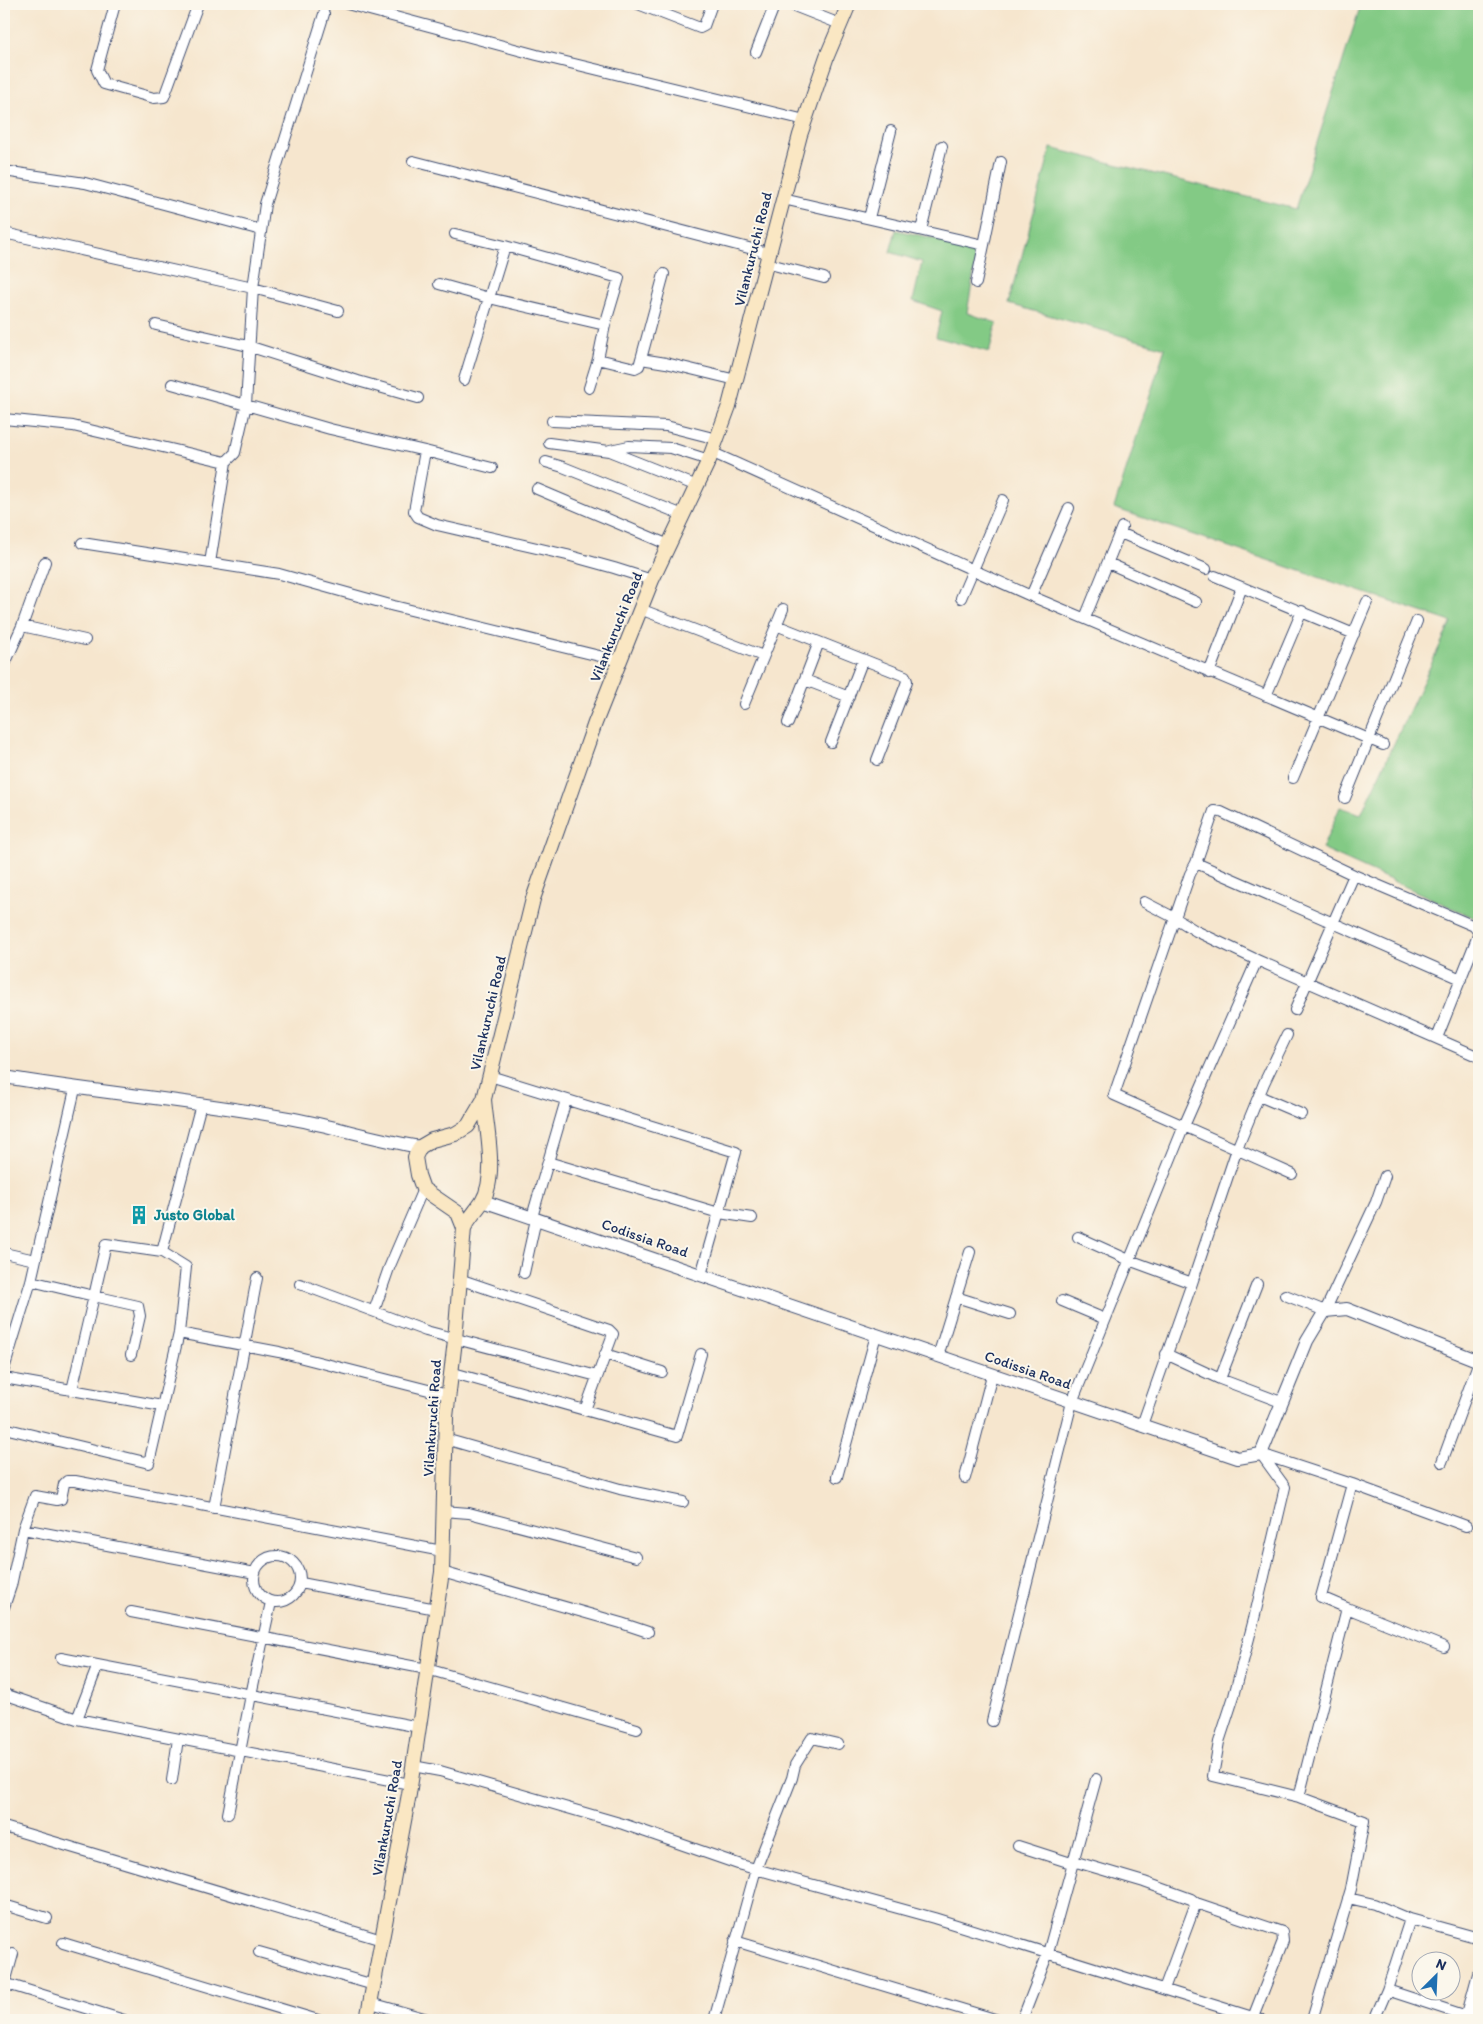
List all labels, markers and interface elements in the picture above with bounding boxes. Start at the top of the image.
street label: Vilankuruchi Road [730,189,776,308]
street label: Vilankuruchi Road [586,569,647,685]
street label: Vilankuruchi Road [466,953,510,1072]
building icon: Justo Global [128,1204,150,1226]
place label: Justo Global [153,1206,236,1224]
street label: Codissia Road [599,1215,691,1261]
street label: Codissia Road [982,1347,1074,1393]
street label: Vilankuruchi Road [419,1358,445,1477]
street label: Vilankuruchi Road [368,1758,406,1877]
north arrow [1410,1952,1460,2002]
text: N [1433,1955,1449,1974]

